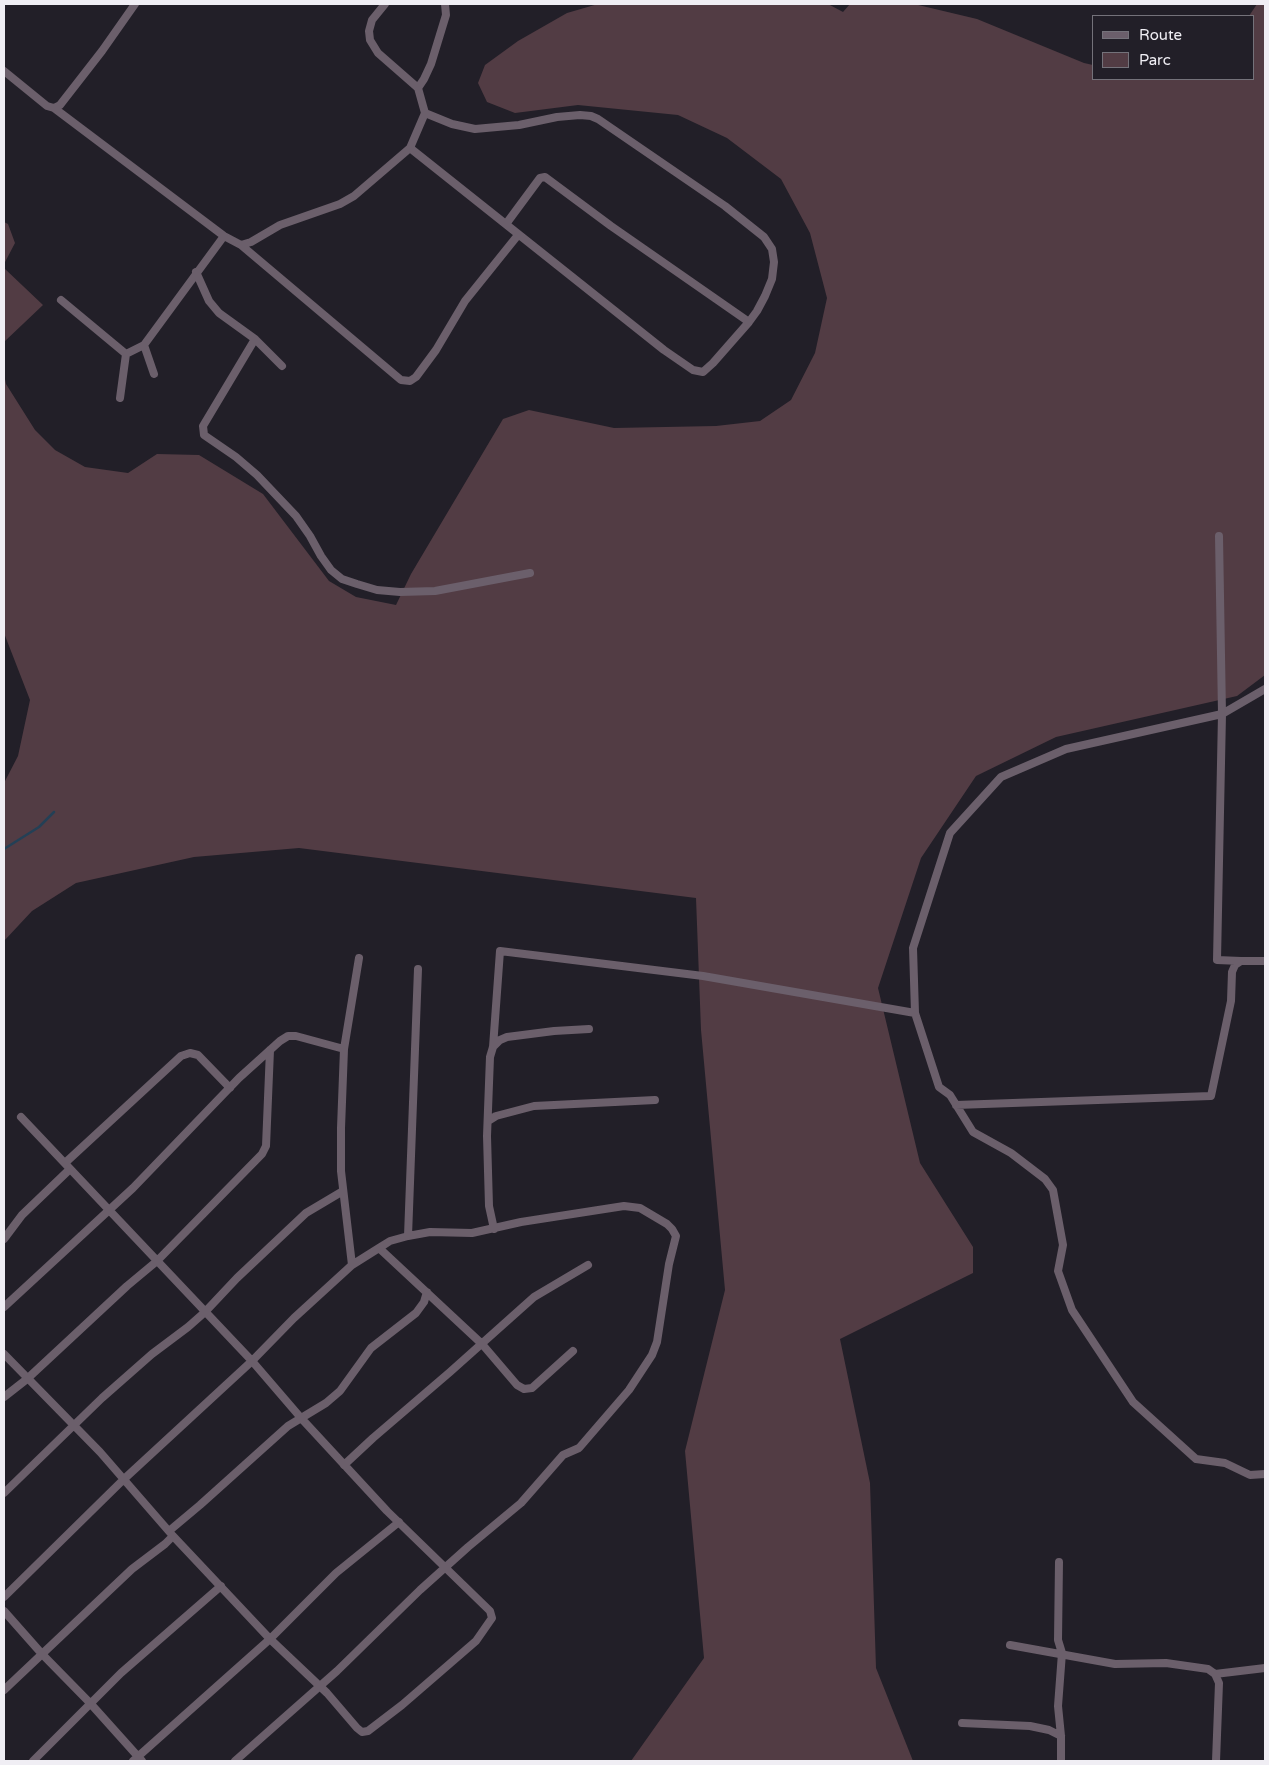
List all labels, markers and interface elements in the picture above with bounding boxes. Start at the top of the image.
legend [1092,15,1254,80]
text: Route [1139,26,1182,44]
text: Parc [1139,51,1171,69]

